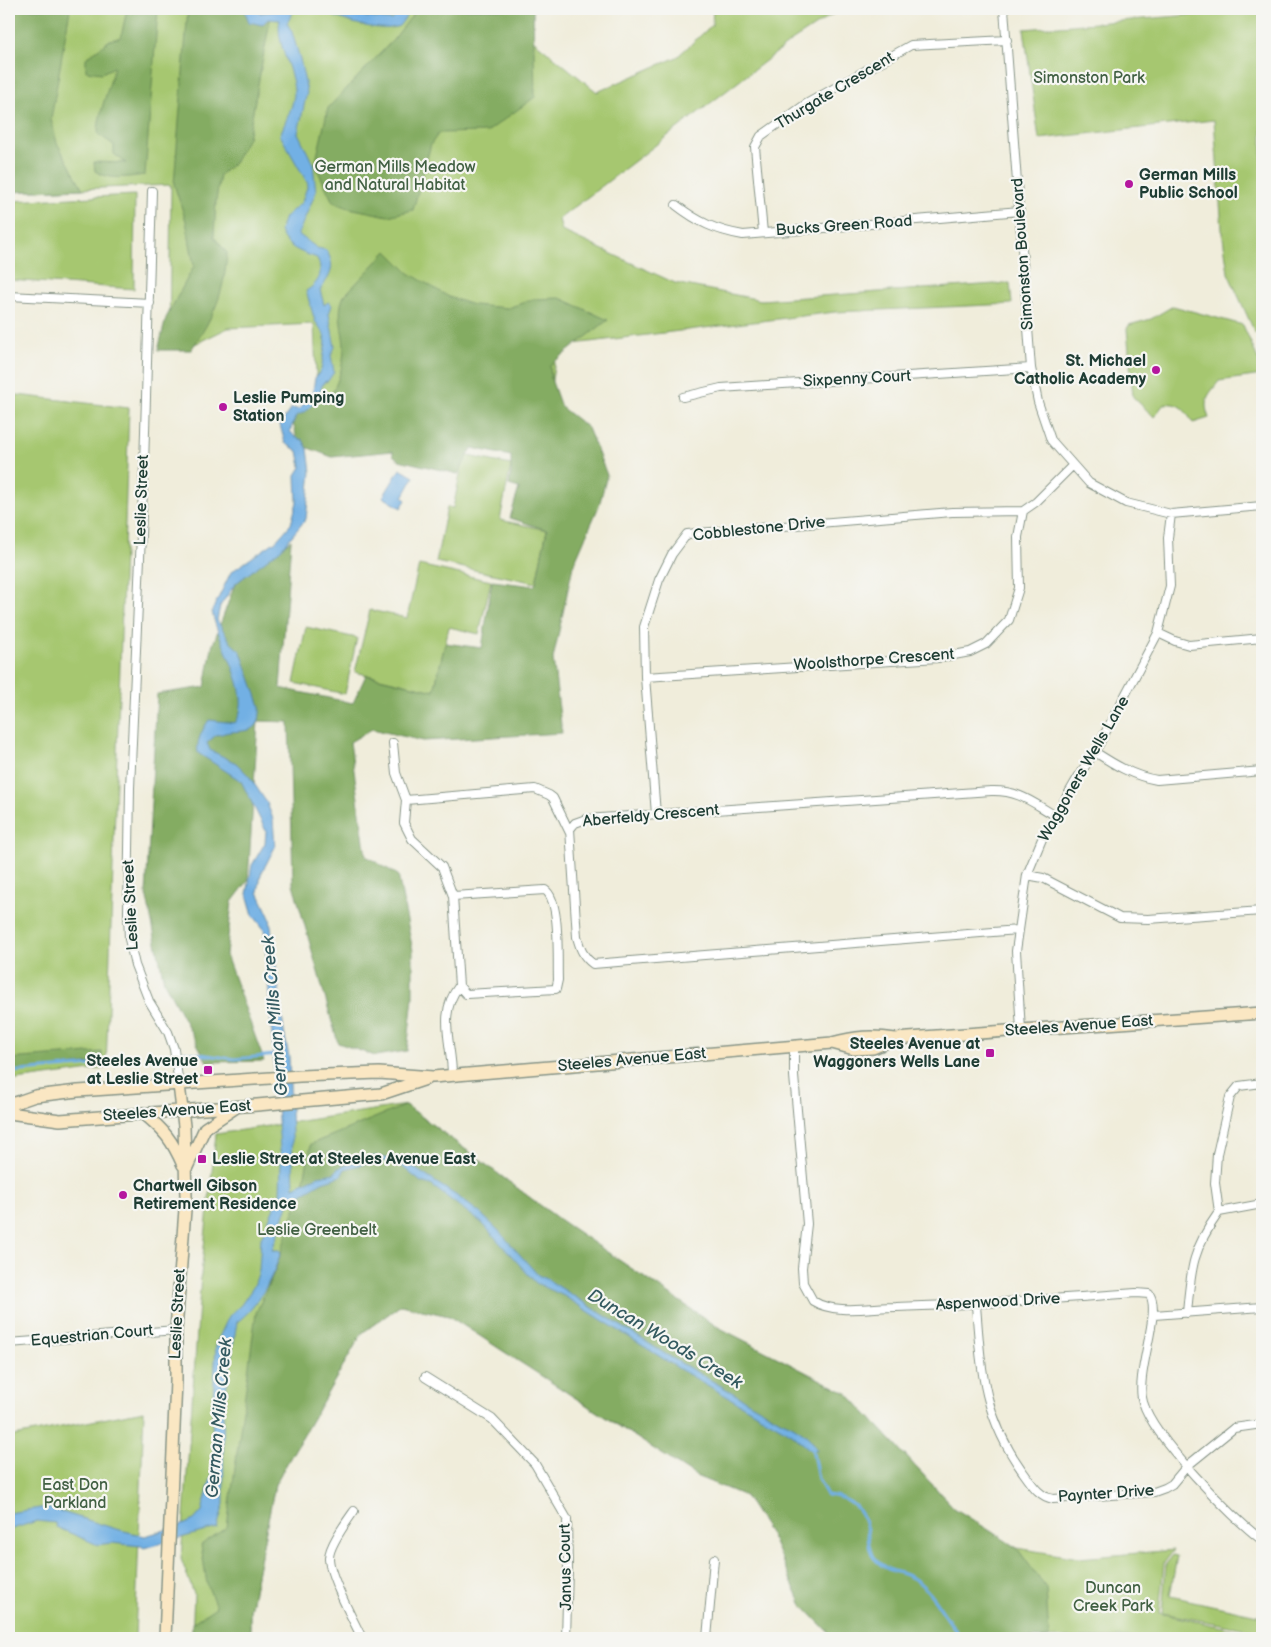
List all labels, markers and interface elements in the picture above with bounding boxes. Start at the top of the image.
street label: Thurgate Crescent [772,48,898,134]
park label: Simonston Park [1033,69,1145,88]
park label: German Mills Meadow and Natural Habitat [314,158,476,195]
place label: German Mills Public School [1139,166,1238,203]
street label: Simonston Boulevard [1008,177,1038,331]
marker: German Mills Public School [1123,178,1135,190]
street label: Bucks Green Road [775,212,913,240]
place label: St. Michael Catholic Academy [1014,352,1147,389]
marker: St. Michael Catholic Academy [1150,364,1162,376]
street label: Sixpenny Court [802,367,912,391]
place label: Leslie Pumping Station [233,389,344,426]
marker: Leslie Pumping Station [217,401,229,413]
street label: Leslie Street [131,454,153,546]
street label: Cobblestone Drive [692,513,827,545]
street label: Woolsthorpe Crescent [793,645,955,675]
street label: Waggoners Wells Lane [1035,692,1134,845]
street label: Aberfeldy Crescent [582,801,720,831]
street label: Leslie Street [119,859,143,951]
water label: German Mills Creek [257,934,292,1097]
street label: Steeles Avenue East [1004,1011,1154,1041]
place label: Steeles Avenue at Waggoners Wells Lane [813,1035,981,1072]
street label: Steeles Avenue East [557,1044,707,1076]
marker: Steeles Avenue at Waggoners Wells Lane [984,1047,996,1059]
place label: Steeles Avenue at Leslie Street [87,1052,199,1089]
marker: Steeles Avenue at Leslie Street [202,1064,214,1076]
street label: Steeles Avenue East [102,1096,252,1126]
place label: Leslie Street at Steeles Avenue East [212,1150,476,1169]
marker: Leslie Street at Steeles Avenue East [196,1153,208,1165]
place label: Chartwell Gibson Retirement Residence [133,1177,296,1214]
marker: Chartwell Gibson Retirement Residence [117,1189,129,1201]
park label: Leslie Greenbelt [257,1221,377,1240]
street label: Leslie Street [166,1268,190,1360]
water label: Duncan Woods Creek [584,1285,747,1394]
street label: Aspenwood Drive [935,1289,1061,1315]
street label: Equestrian Court [30,1321,154,1351]
water label: German Mills Creek [202,1336,237,1499]
park label: East Don Parkland [42,1476,108,1513]
street label: Paynter Drive [1057,1481,1155,1507]
street label: Janus Court [556,1523,576,1611]
park label: Duncan Creek Park [1073,1579,1153,1616]

